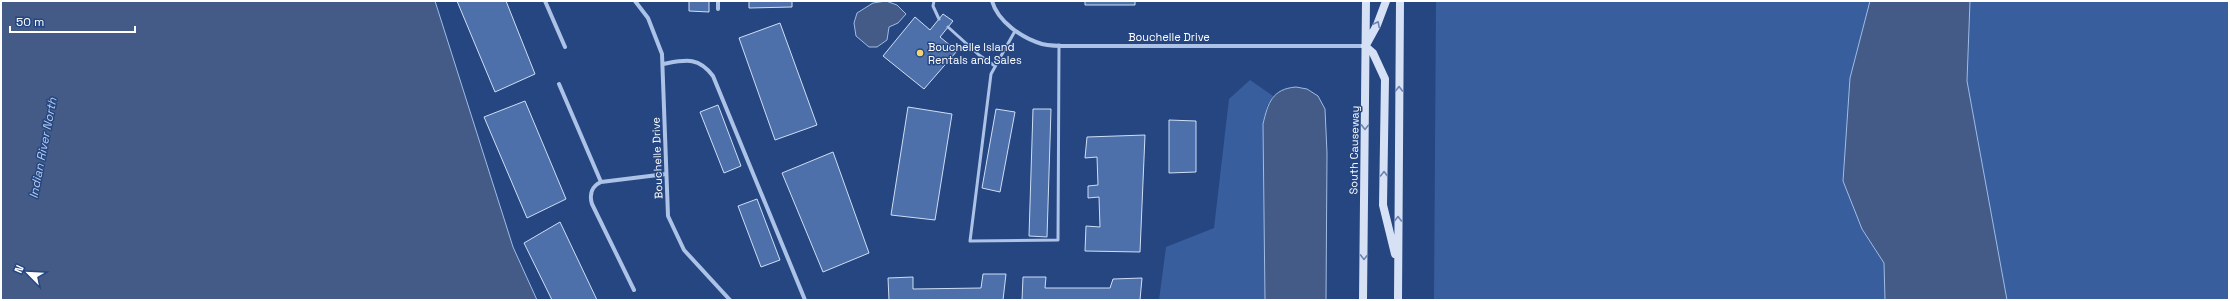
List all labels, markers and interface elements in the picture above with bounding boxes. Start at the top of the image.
scale bar [10,8,135,34]
text: 50 m [16,14,44,30]
one-way arrow [1373,21,1380,28]
street label: Bouchelle Drive [1128,30,1210,44]
place label: Bouchelle Island Rentals and Sales [928,40,1022,67]
marker: Bouchelle Island Rentals and Sales [915,48,925,58]
one-way arrow [1395,86,1403,92]
water label: Indian River North [25,96,61,200]
street label: South Causeway [1346,106,1362,194]
street label: Bouchelle Drive [649,117,665,199]
one-way arrow [1361,124,1369,130]
one-way arrow [1380,171,1388,177]
one-way arrow [1394,216,1402,222]
north arrow [8,253,48,293]
one-way arrow [1360,254,1368,260]
text: N [11,263,27,275]

